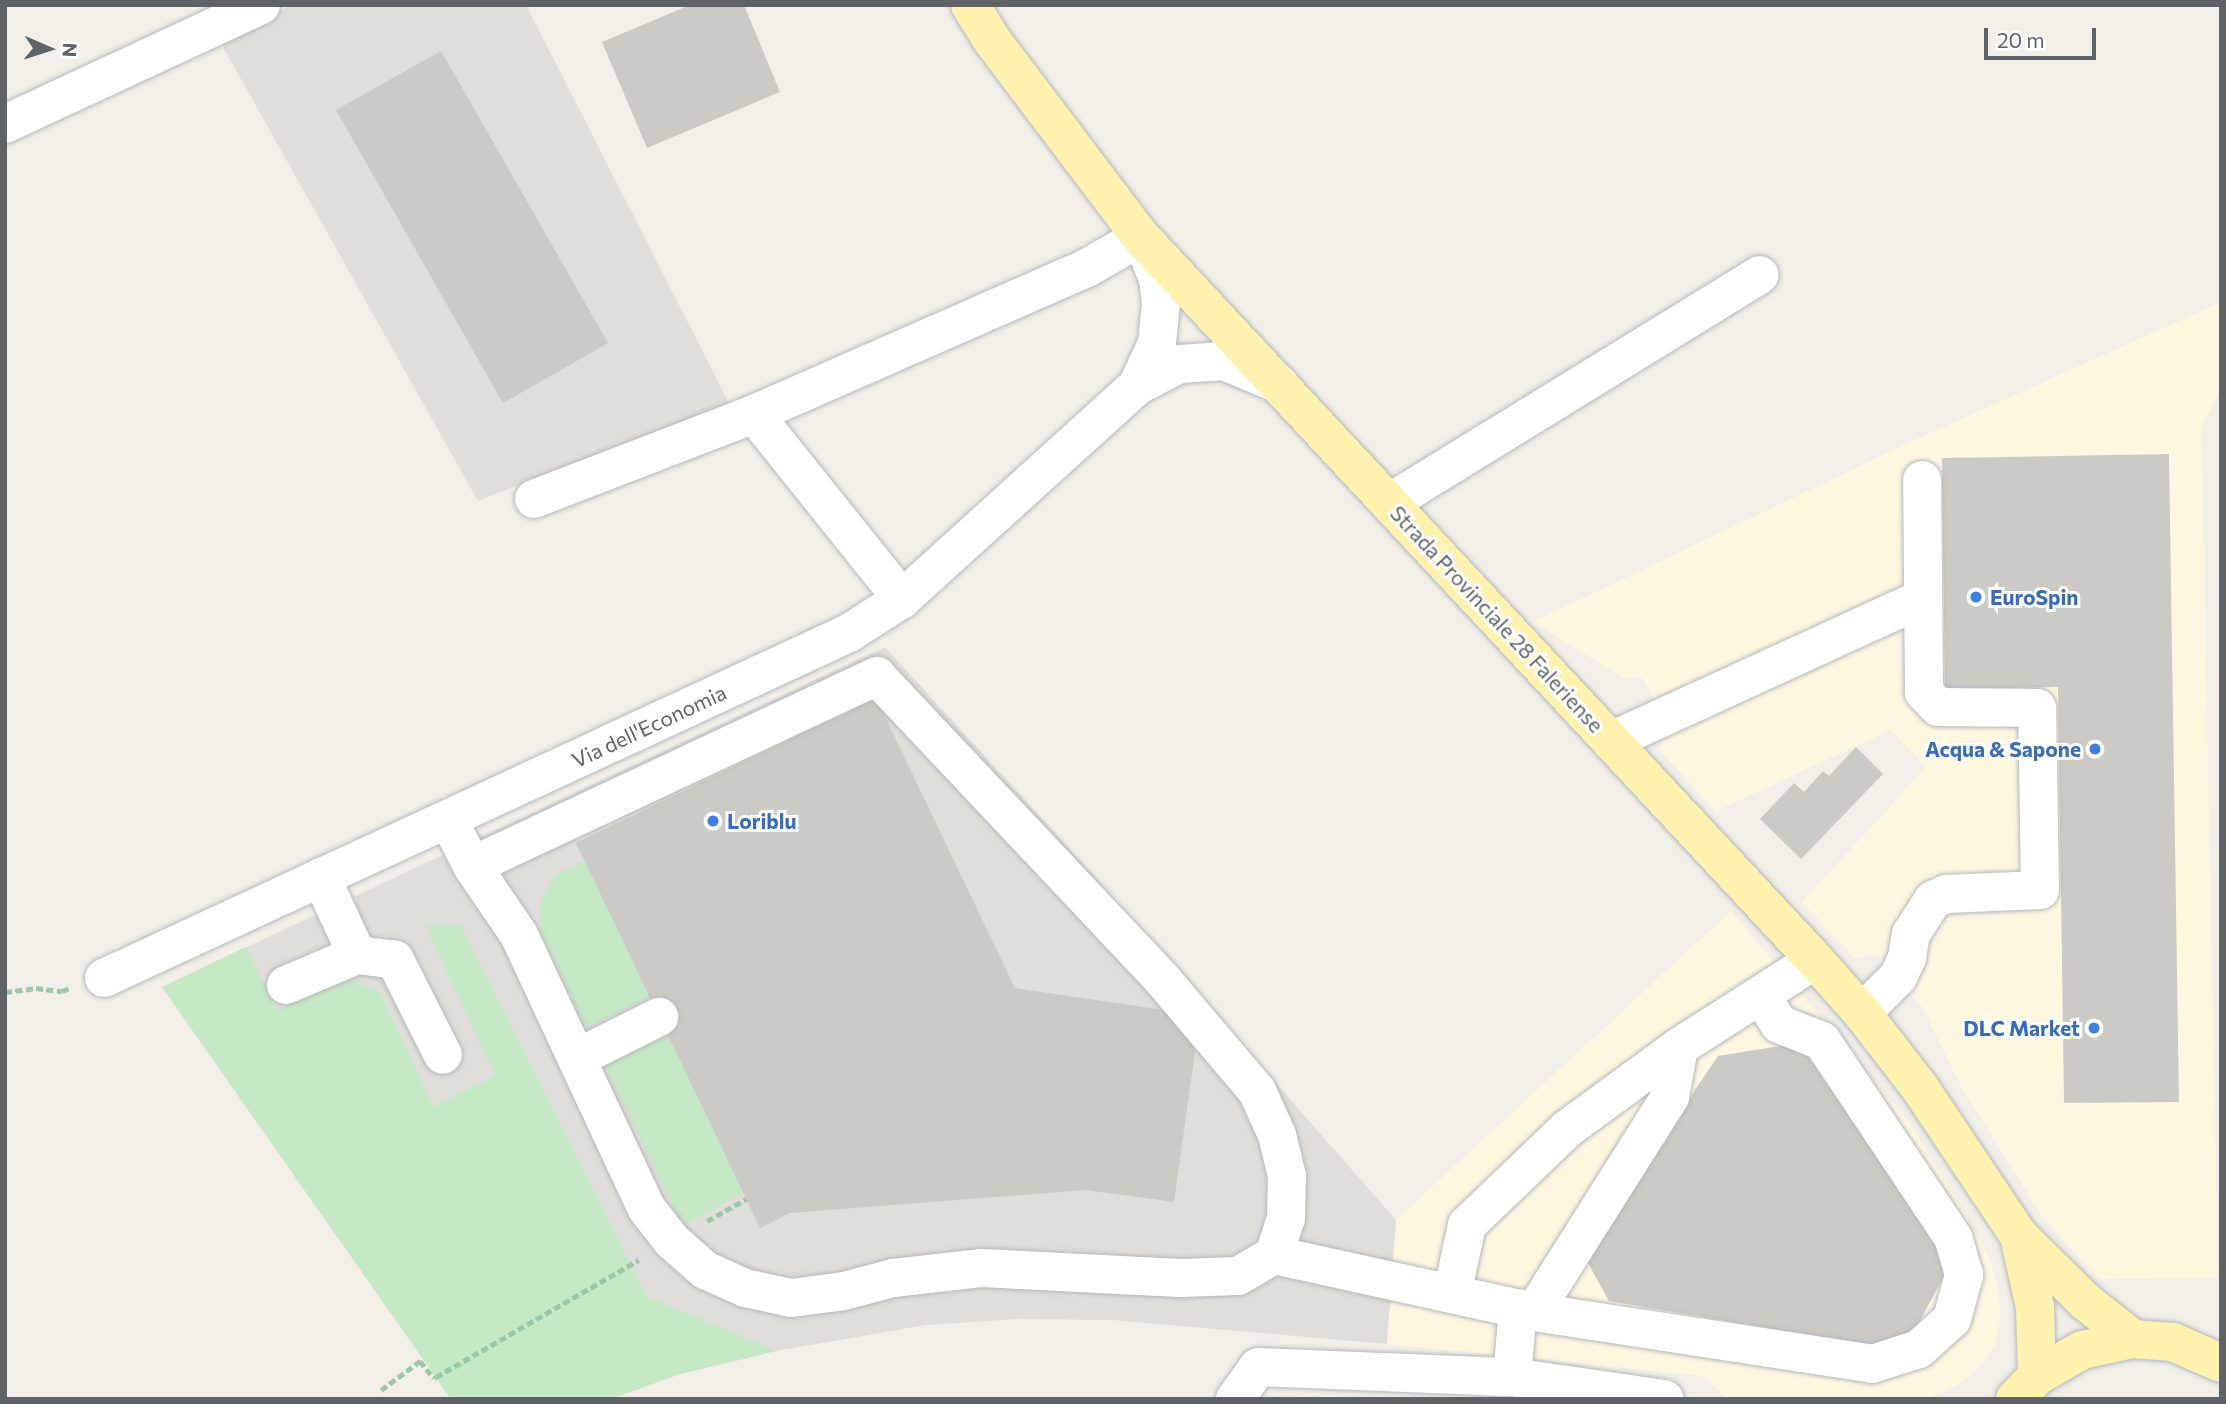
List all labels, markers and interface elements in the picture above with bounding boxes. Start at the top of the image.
north arrow [14,14,84,84]
scale bar [1988,14,2100,58]
text: 20 m [1997,27,2045,52]
text: N [59,42,82,58]
street label: Strada Provinciale 28 Faleriense [1385,500,1609,738]
place label: EuroSpin [1990,584,2078,610]
marker: EuroSpin [1968,589,1984,605]
street label: Via dell'Economia [568,679,730,773]
place label: Acqua & Sapone [1925,736,2081,762]
marker: Acqua & Sapone [2087,741,2103,757]
place label: Loriblu [727,808,796,834]
marker: Loriblu [705,813,721,829]
place label: DLC Market [1963,1015,2080,1041]
marker: DLC Market [2086,1020,2102,1036]

